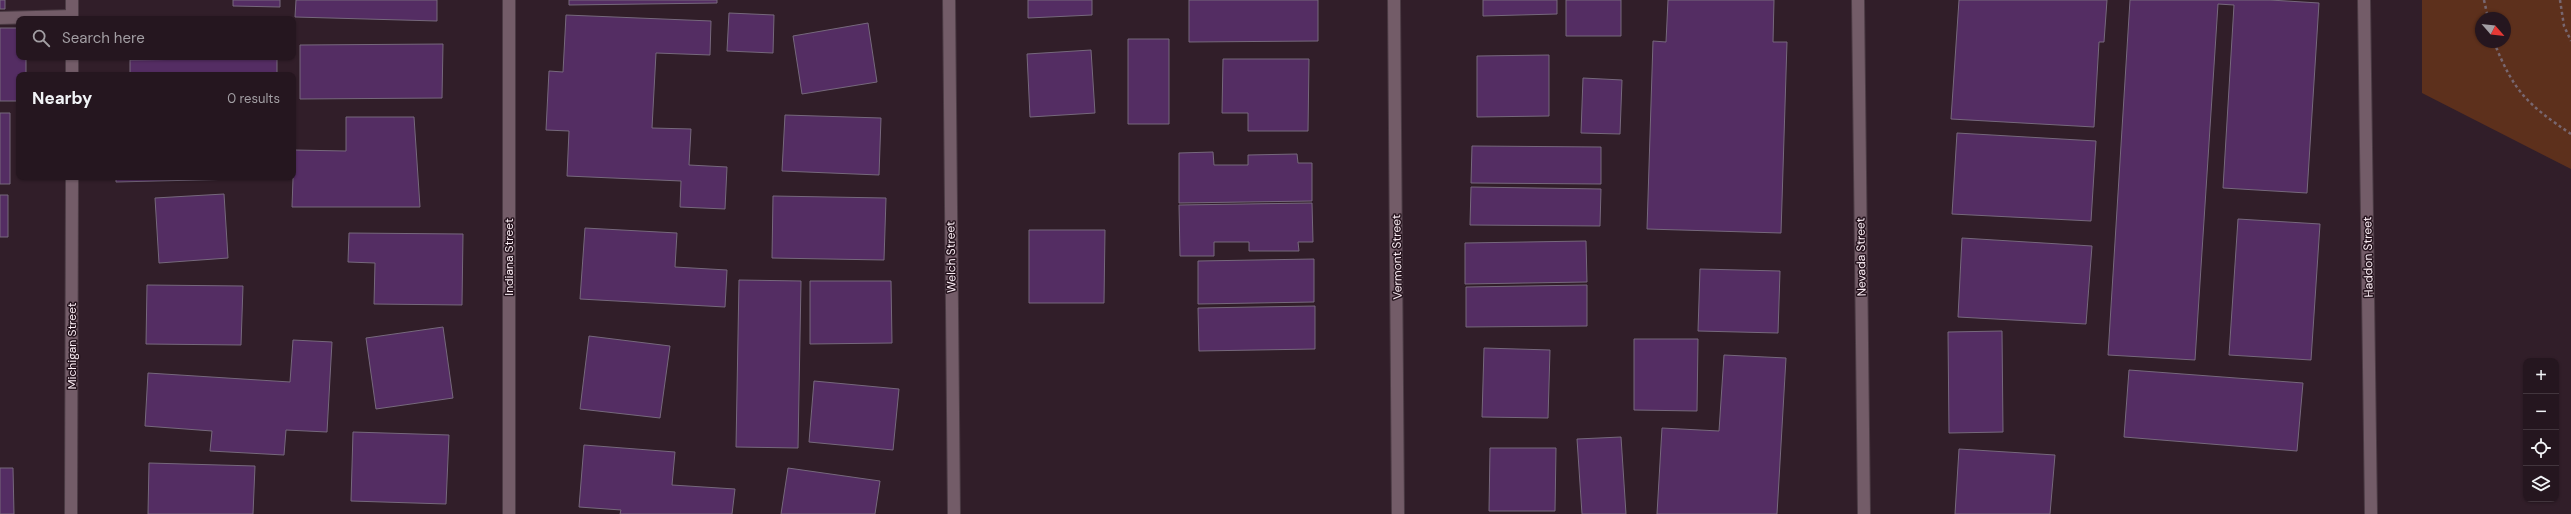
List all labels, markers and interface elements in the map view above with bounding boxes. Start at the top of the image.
north arrow [2475,12,2511,48]
search box [16,16,296,60]
icon: search [30,27,52,49]
text: Search here [62,28,145,48]
text: Nearby [32,87,92,109]
text: 0 results [227,90,280,107]
street label: Vermont Street [1388,214,1406,300]
street label: Haddon Street [2359,216,2377,298]
street label: Nevada Street [1852,217,1870,296]
street label: Indiana Street [501,218,517,296]
street label: Welch Street [942,221,960,293]
street label: Michigan Street [64,302,80,389]
map controls [2523,358,2559,502]
button: + [2523,358,2559,394]
button: − [2523,394,2559,430]
button: locate [2523,430,2559,466]
button: layers [2523,466,2559,502]

